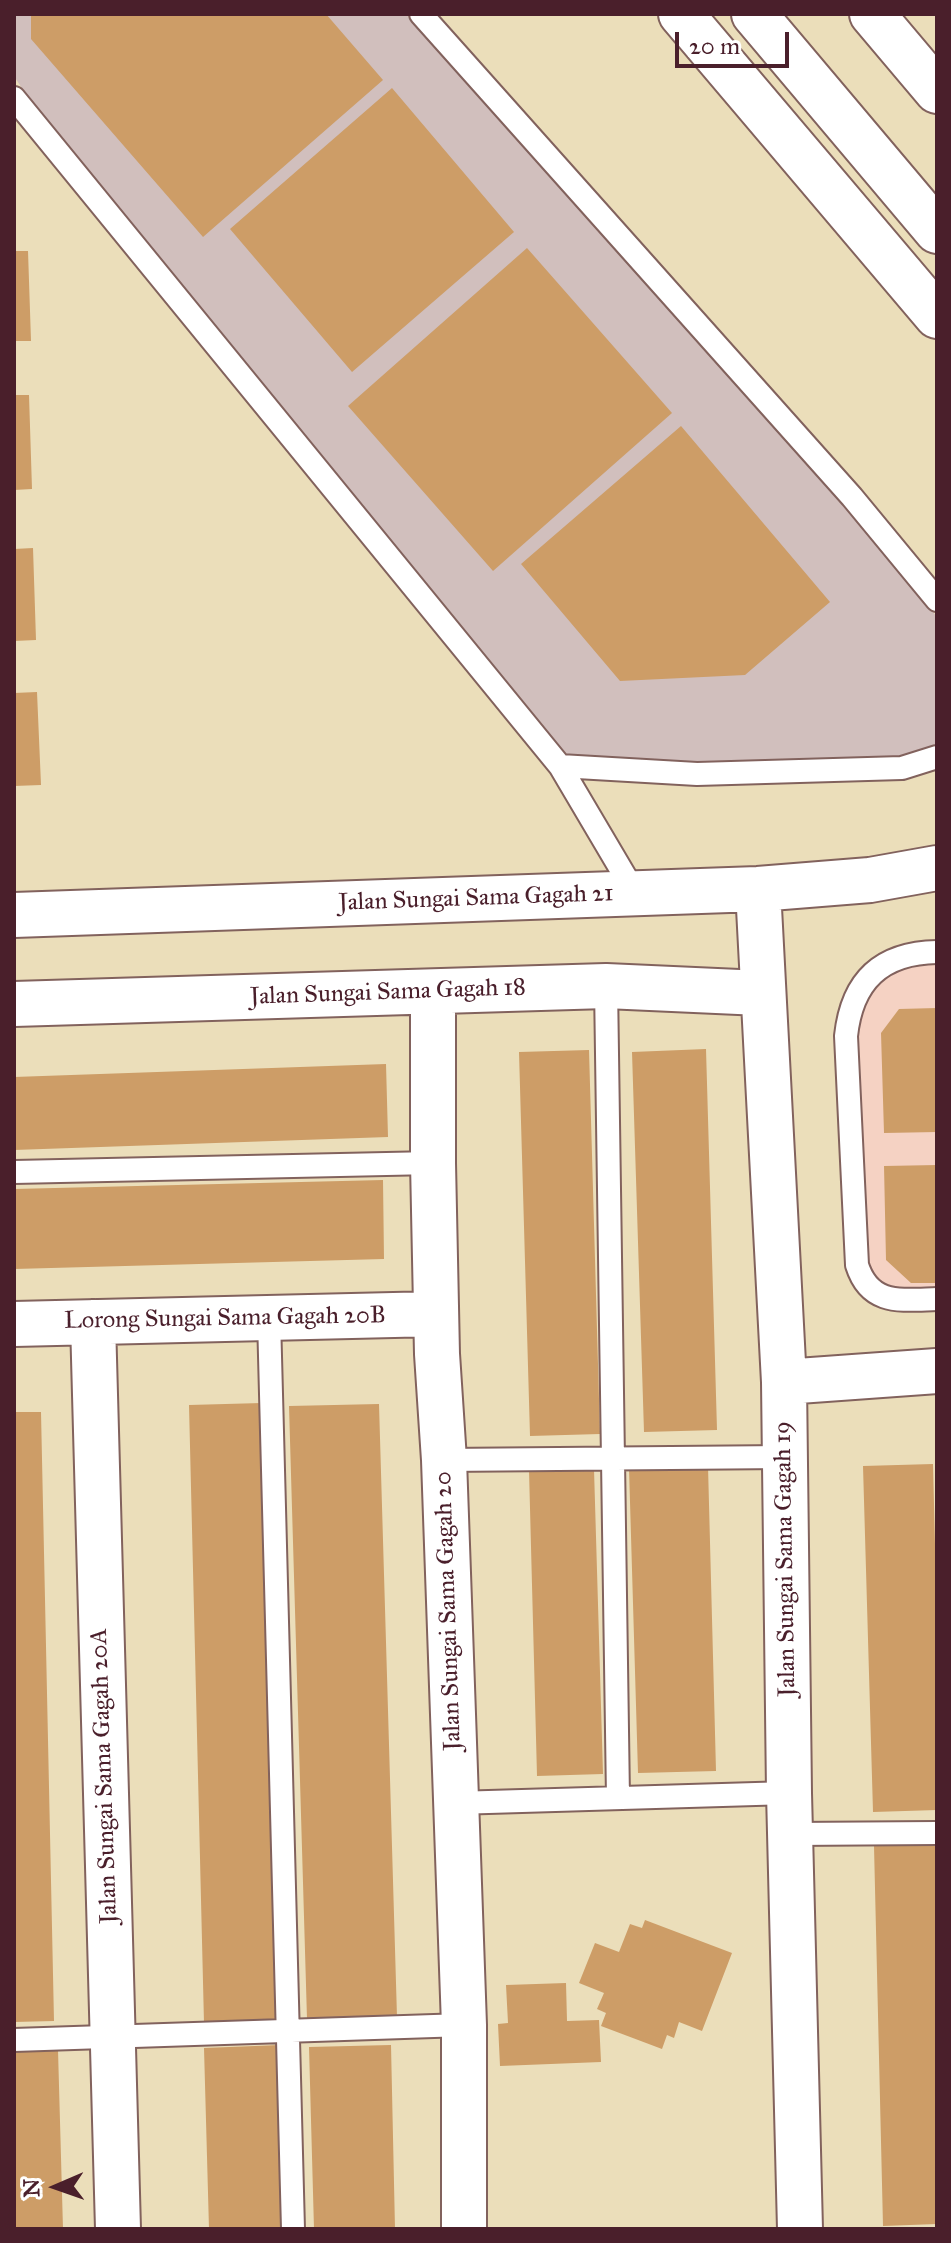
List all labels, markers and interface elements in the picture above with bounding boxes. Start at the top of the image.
scale bar [679,16,793,66]
text: 20 m [689,31,740,61]
street label: Jalan Sungai Sama Gagah 21 [338,880,614,918]
street label: Jalan Sungai Sama Gagah 18 [250,974,526,1012]
street label: Lorong Sungai Sama Gagah 20B [64,1302,386,1336]
street label: Jalan Sungai Sama Gagah 19 [769,1421,803,1697]
street label: Jalan Sungai Sama Gagah 20 [430,1471,468,1751]
street label: Jalan Sungai Sama Gagah 20A [85,1628,125,1924]
north arrow [16,2147,96,2227]
text: N [18,2178,45,2198]

